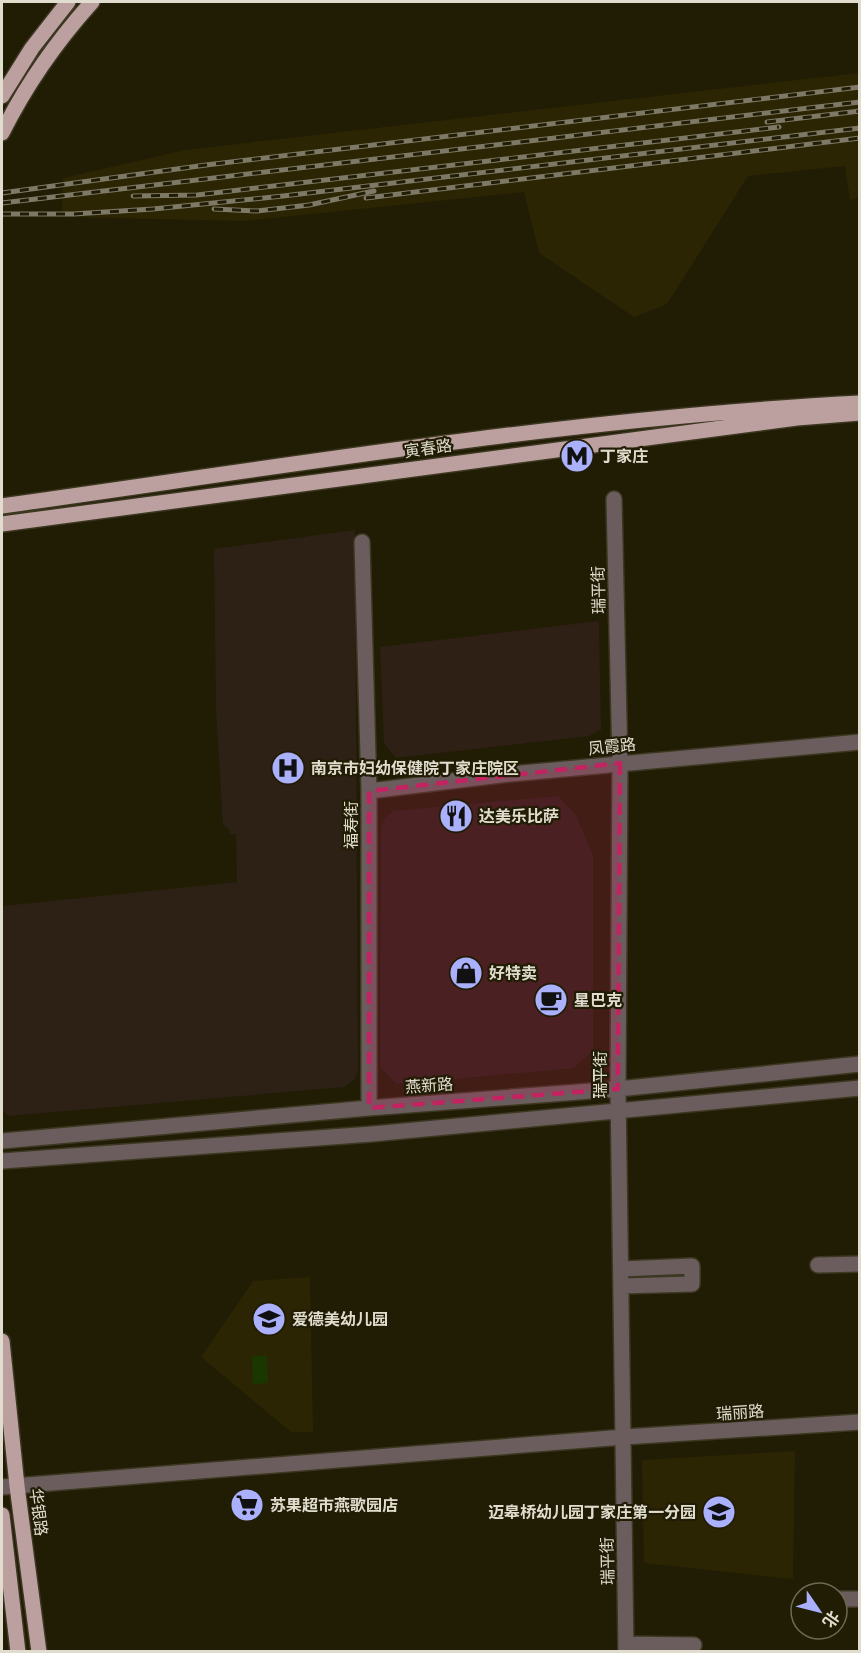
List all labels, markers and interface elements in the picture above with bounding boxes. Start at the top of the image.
street label: 寅春路 [403,436,453,461]
metro station icon: 丁家庄 [559,438,595,474]
place label: 丁家庄 [600,447,648,466]
street label: 瑞平街 [589,566,608,614]
street label: 凤霞路 [587,735,637,758]
hospital icon: 南京市妇幼保健院丁家庄院区 [270,750,306,786]
place label: 南京市妇幼保健院丁家庄院区 [311,759,519,778]
restaurant icon: 达美乐比萨 [438,798,474,834]
street label: 福寿街 [342,801,361,849]
place label: 达美乐比萨 [479,807,559,826]
shop icon: 好特卖 [448,955,484,991]
place label: 好特卖 [489,964,537,983]
cafe icon: 星巴克 [533,982,569,1018]
place label: 星巴克 [574,991,622,1010]
street label: 瑞平街 [591,1051,610,1099]
street label: 燕新路 [404,1074,454,1097]
school or university icon: 爱德美幼儿园 [251,1301,287,1337]
place label: 爱德美幼儿园 [292,1310,388,1329]
street label: 瑞丽路 [715,1401,765,1424]
street label: 华银路 [26,1487,51,1537]
supermarket icon: 苏果超市燕歌园店 [229,1487,265,1523]
school or university icon: 迈皋桥幼儿园丁家庄第一分园 [701,1494,737,1530]
place label: 苏果超市燕歌园店 [270,1496,398,1515]
place label: 迈皋桥幼儿园丁家庄第一分园 [488,1503,696,1522]
street label: 瑞平街 [598,1537,617,1585]
north arrow [789,1581,849,1641]
text: 北 [819,1607,843,1631]

